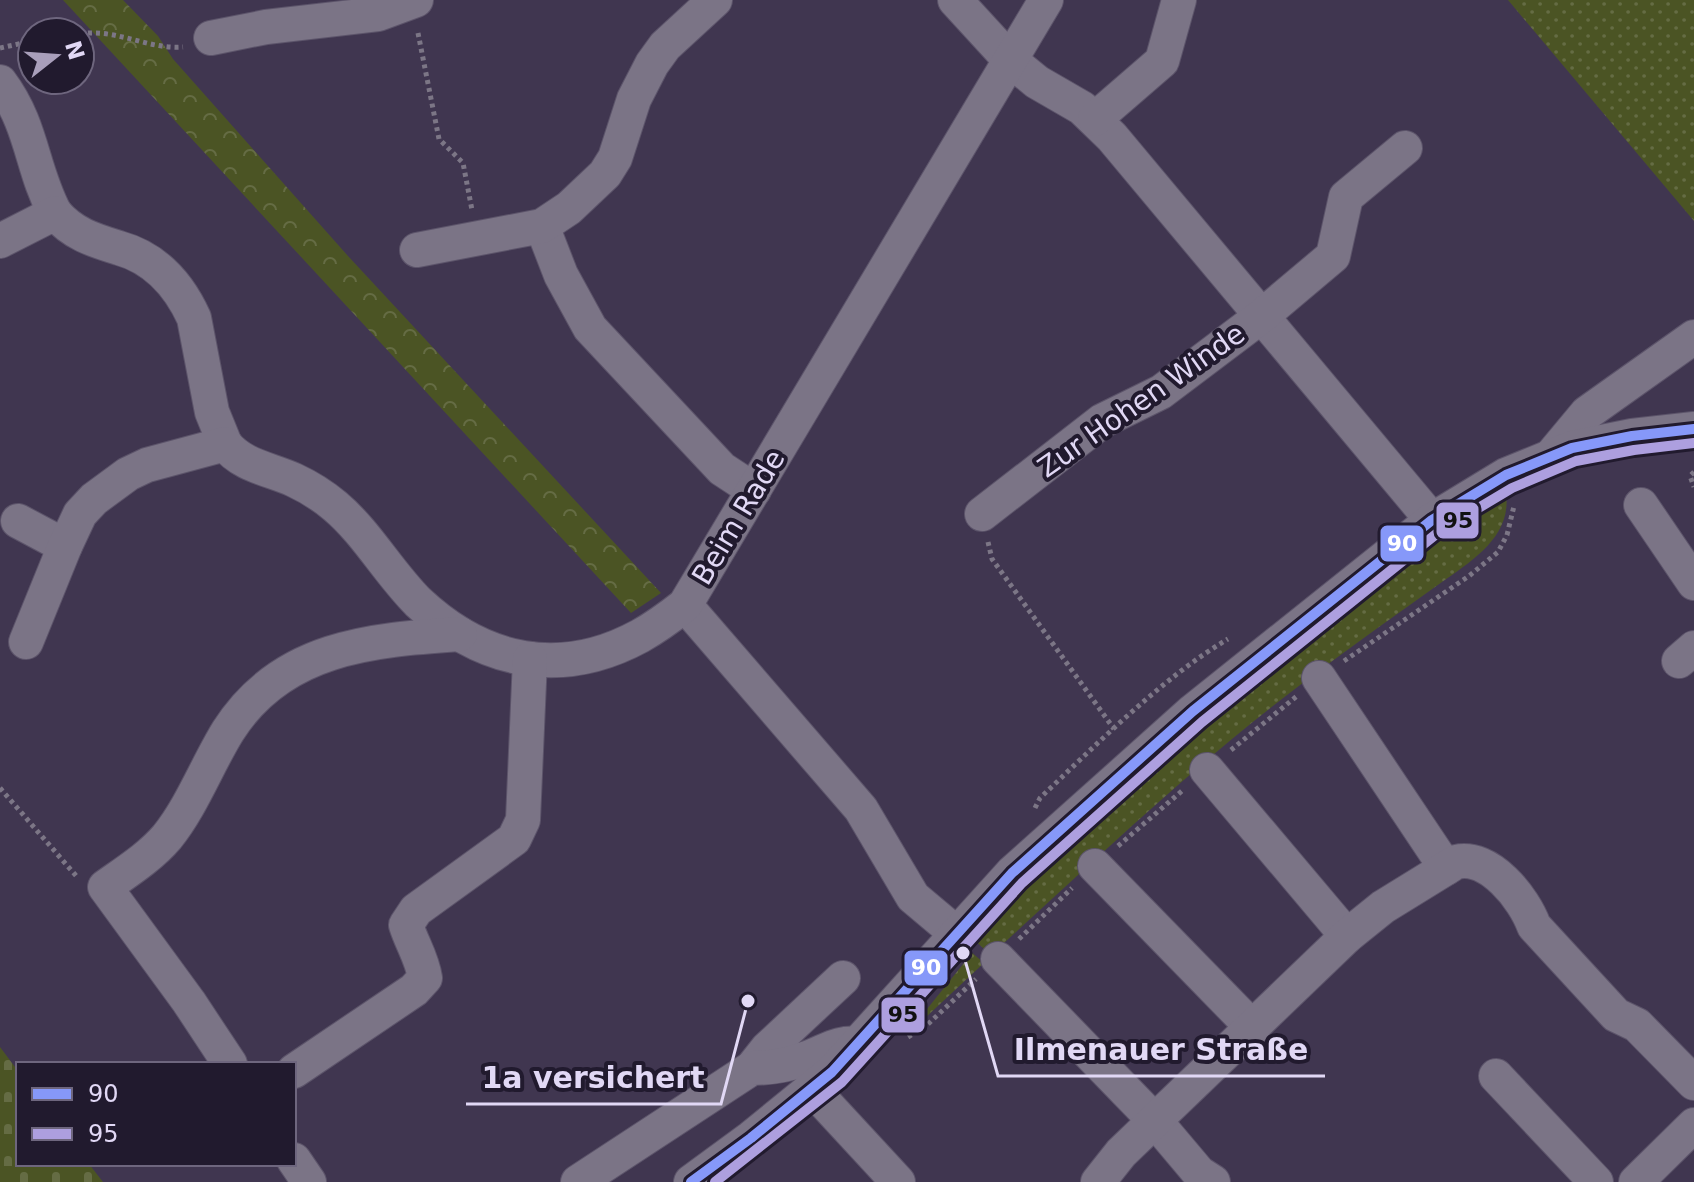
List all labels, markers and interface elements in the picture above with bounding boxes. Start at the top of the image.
north arrow [16,16,96,96]
text: N [60,38,89,63]
street label: Zur Hohen Winde [1032,317,1251,484]
street label: Beim Rade [685,444,792,591]
line badge: 95 [1435,501,1480,540]
text: 95 [1443,508,1473,533]
line badge: 90 [1379,524,1425,563]
text: 90 [1387,531,1417,556]
line badge: 90 [903,949,949,987]
text: 90 [911,955,941,980]
line badge: 95 [880,996,926,1034]
text: 95 [888,1002,918,1027]
callout: Ilmenauer Straße [998,1022,1325,1076]
text: Ilmenauer Straße [1014,1032,1308,1067]
callout: 1a versichert [466,1050,721,1104]
text: 1a versichert [481,1060,705,1095]
legend [16,1062,296,1166]
text: 90 [88,1080,119,1108]
text: 95 [88,1120,119,1148]

